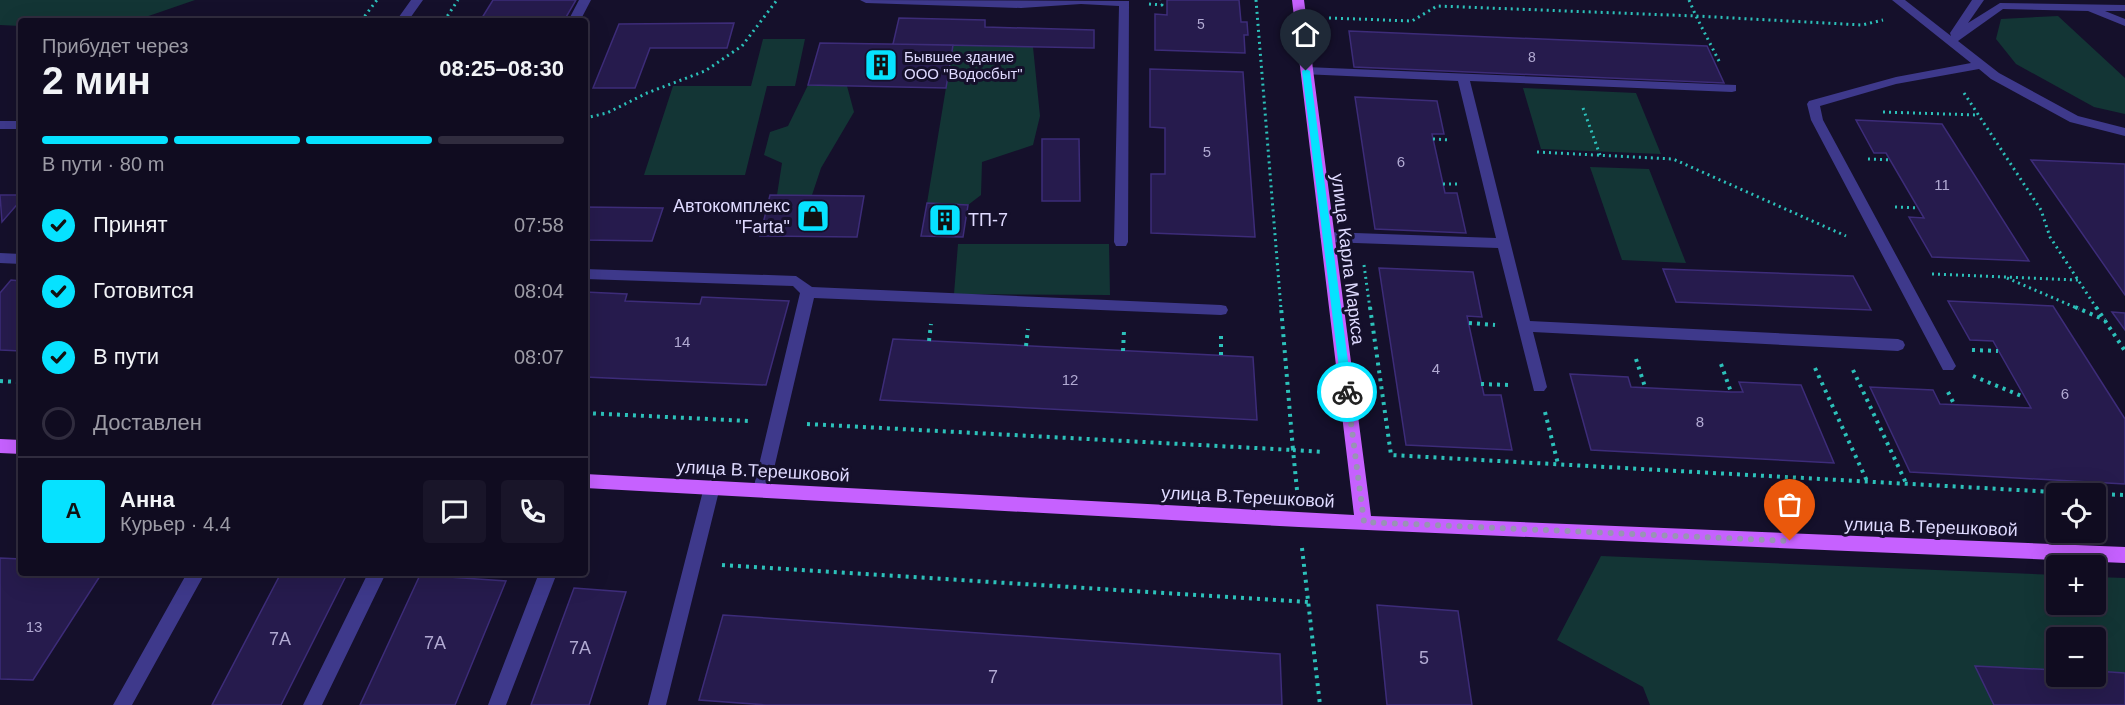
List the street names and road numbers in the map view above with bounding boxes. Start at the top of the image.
street label: улица Карла Маркса [1328,172,1369,347]
street label: улица В.Терешковой [676,456,850,486]
street label: улица В.Терешковой [1161,482,1335,512]
street label: улица В.Терешковой [1844,514,2018,540]

